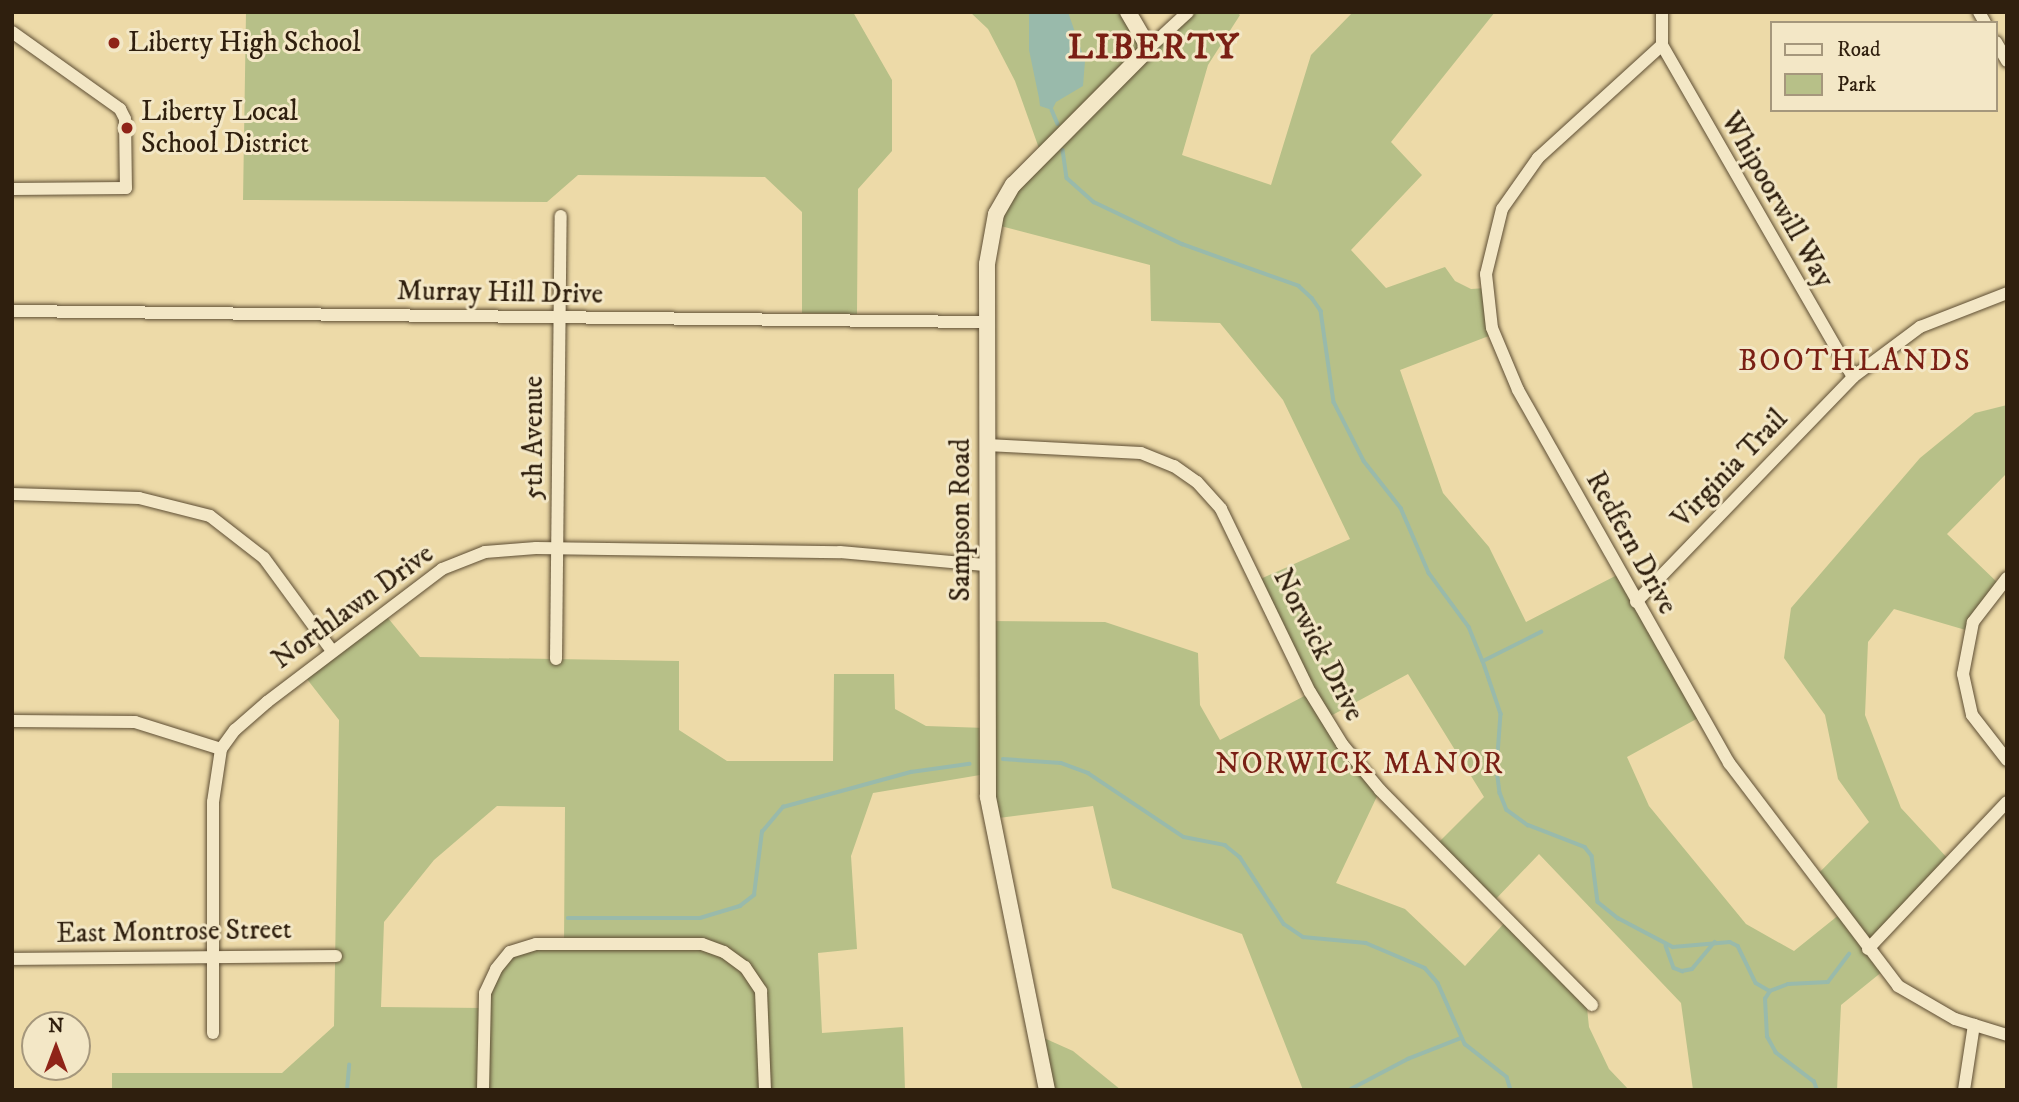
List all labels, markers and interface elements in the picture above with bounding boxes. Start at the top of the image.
legend [1770,21,1998,112]
place label: Liberty High School [128,26,361,60]
district label: LIBERTY [1069,27,1239,69]
marker: Liberty High School [106,35,122,51]
text: Road [1837,37,1881,63]
text: Park [1837,72,1876,98]
place label: Liberty Local School District [141,95,309,161]
street label: Whipoorwill Way [1713,106,1841,294]
marker: Liberty Local School District [119,120,135,136]
street label: Murray Hill Drive [396,274,604,312]
district label: BOOTHLANDS [1740,344,1970,380]
street label: 5th Avenue [517,376,551,500]
street label: Virginia Trail [1665,403,1795,535]
street label: Sampson Road [944,438,978,602]
street label: Redfern Drive [1578,466,1684,620]
street label: Northlawn Drive [266,537,440,677]
street label: Norwick Drive [1265,563,1371,727]
district label: NORWICK MANOR [1217,747,1503,783]
street label: East Montrose Street [56,913,292,951]
north arrow [21,1011,91,1081]
text: N [48,1015,64,1038]

